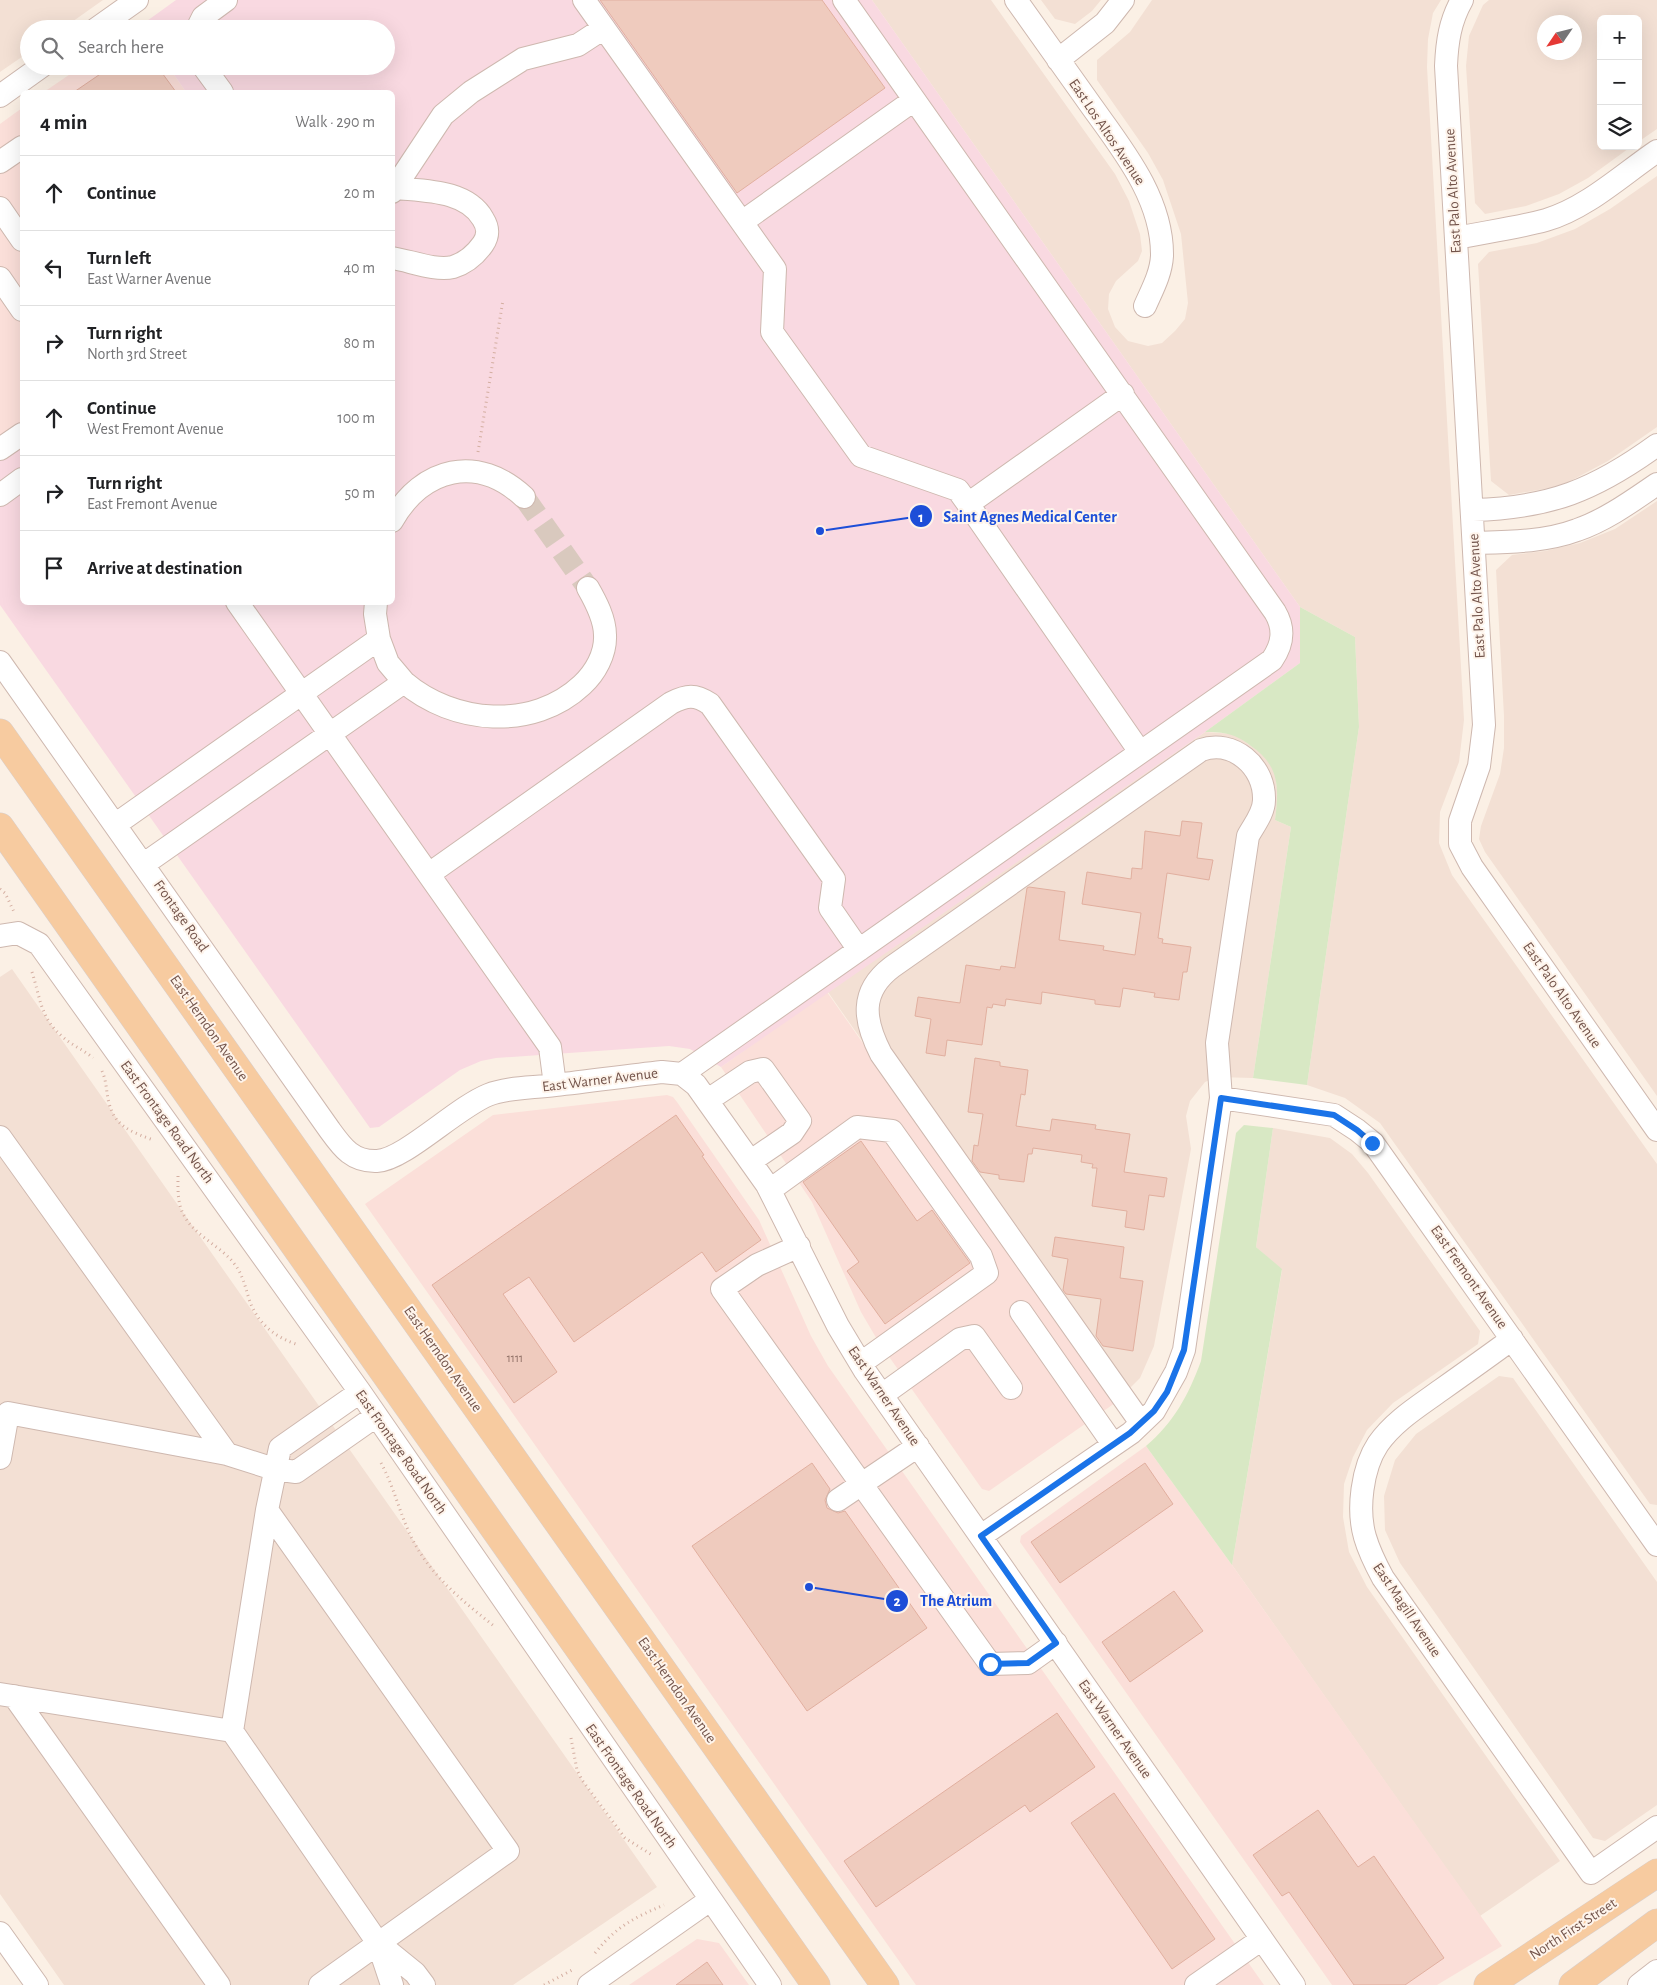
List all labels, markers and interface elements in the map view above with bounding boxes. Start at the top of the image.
north arrow [1537,15,1582,60]
map controls [1597,15,1642,150]
button: + [1597,15,1642,60]
search box [20,20,395,75]
icon: search [38,34,66,62]
text: Search here [78,38,164,57]
button: − [1597,60,1642,105]
street label: East Los Altos Avenue [1066,76,1148,188]
button: layers [1597,105,1642,150]
text: 4 min [40,112,87,133]
text: Walk · 290 m [295,114,375,130]
street label: East Palo Alto Avenue [1442,128,1464,254]
icon: ahead [40,179,68,207]
text: Continue [87,184,156,203]
text: 20 m [344,185,375,201]
text: Turn left [87,249,151,268]
icon: left [40,254,68,282]
text: 40 m [343,260,375,276]
text: East Warner Avenue [87,271,211,287]
text: Turn right [87,324,162,343]
icon: right [40,329,68,357]
text: 80 m [344,335,375,351]
text: North 3rd Street [87,346,187,362]
text: Continue [87,399,156,418]
icon: ahead [40,404,68,432]
text: 100 m [337,410,375,426]
text: West Fremont Avenue [87,421,224,437]
text: Turn right [87,474,162,493]
icon: right [40,479,68,507]
text: 50 m [344,485,375,501]
text: East Fremont Avenue [87,496,217,512]
callout: Saint Agnes Medical Center [908,501,1126,532]
text: Saint Agnes Medical Center [943,509,1117,525]
text: 1 [918,510,924,525]
street label: East Palo Alto Avenue [1466,533,1488,659]
icon: arrive [40,554,68,582]
text: Arrive at destination [87,559,243,578]
street label: Frontage Road [151,877,211,955]
street label: East Palo Alto Avenue [1520,939,1604,1051]
street label: East Herndon Avenue [167,972,251,1084]
street label: East Frontage Road North [118,1058,216,1186]
street label: East Warner Avenue [541,1065,659,1095]
route end [1361,1132,1384,1155]
street label: East Fremont Avenue [1428,1223,1510,1331]
street label: East Herndon Avenue [401,1303,485,1415]
street label: East Warner Avenue [845,1343,923,1449]
house number: 1111 [507,1352,523,1364]
street label: East Frontage Road North [352,1387,450,1517]
street label: East Magill Avenue [1370,1560,1444,1660]
callout: The Atrium [885,1585,1002,1616]
text: The Atrium [920,1593,992,1609]
text: 2 [893,1594,901,1609]
street label: East Herndon Avenue [635,1634,719,1746]
route start [979,1653,1002,1676]
street label: East Warner Avenue [1075,1677,1155,1781]
street label: East Frontage Road North [582,1721,680,1851]
street label: North First Street [1527,1895,1619,1963]

